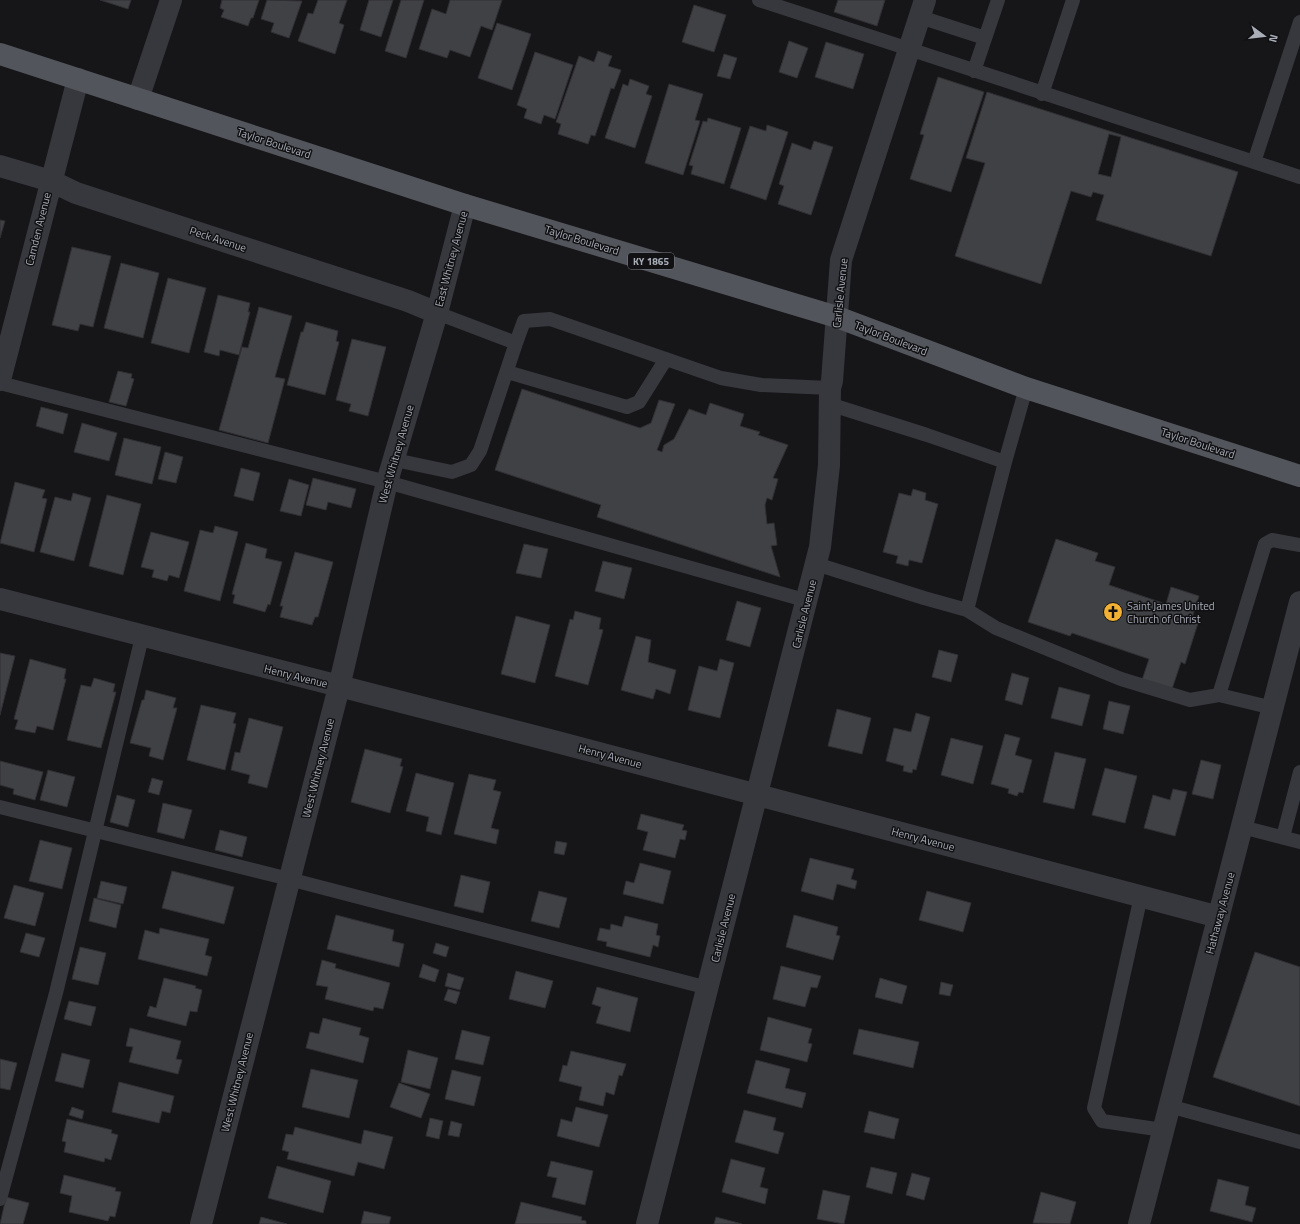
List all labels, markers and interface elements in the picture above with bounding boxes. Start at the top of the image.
north arrow [1244,16,1284,56]
text: N [1265,33,1282,44]
street label: Taylor Boulevard [235,124,313,163]
street label: Camden Avenue [21,190,55,267]
street label: East Whitney Avenue [431,209,472,309]
street label: Taylor Boulevard [543,221,621,259]
street label: Peck Avenue [188,222,249,256]
road number: KY 1865 [628,253,674,269]
street label: Carlisle Avenue [828,257,852,329]
street label: Taylor Boulevard [852,317,930,359]
street label: West Whitney Avenue [374,402,418,505]
street label: Taylor Boulevard [1159,424,1237,463]
street label: Carlisle Avenue [788,578,820,650]
place label: Saint James United Church of Christ [1127,598,1215,627]
church icon: Saint James United Church of Christ [1102,601,1124,623]
street label: Henry Avenue [263,660,330,692]
street label: West Whitney Avenue [298,716,338,819]
street label: Henry Avenue [577,740,644,772]
street label: Henry Avenue [890,823,957,855]
street label: Hathaway Avenue [1201,870,1239,956]
street label: Carlisle Avenue [707,892,739,964]
street label: West Whitney Avenue [217,1030,257,1133]

